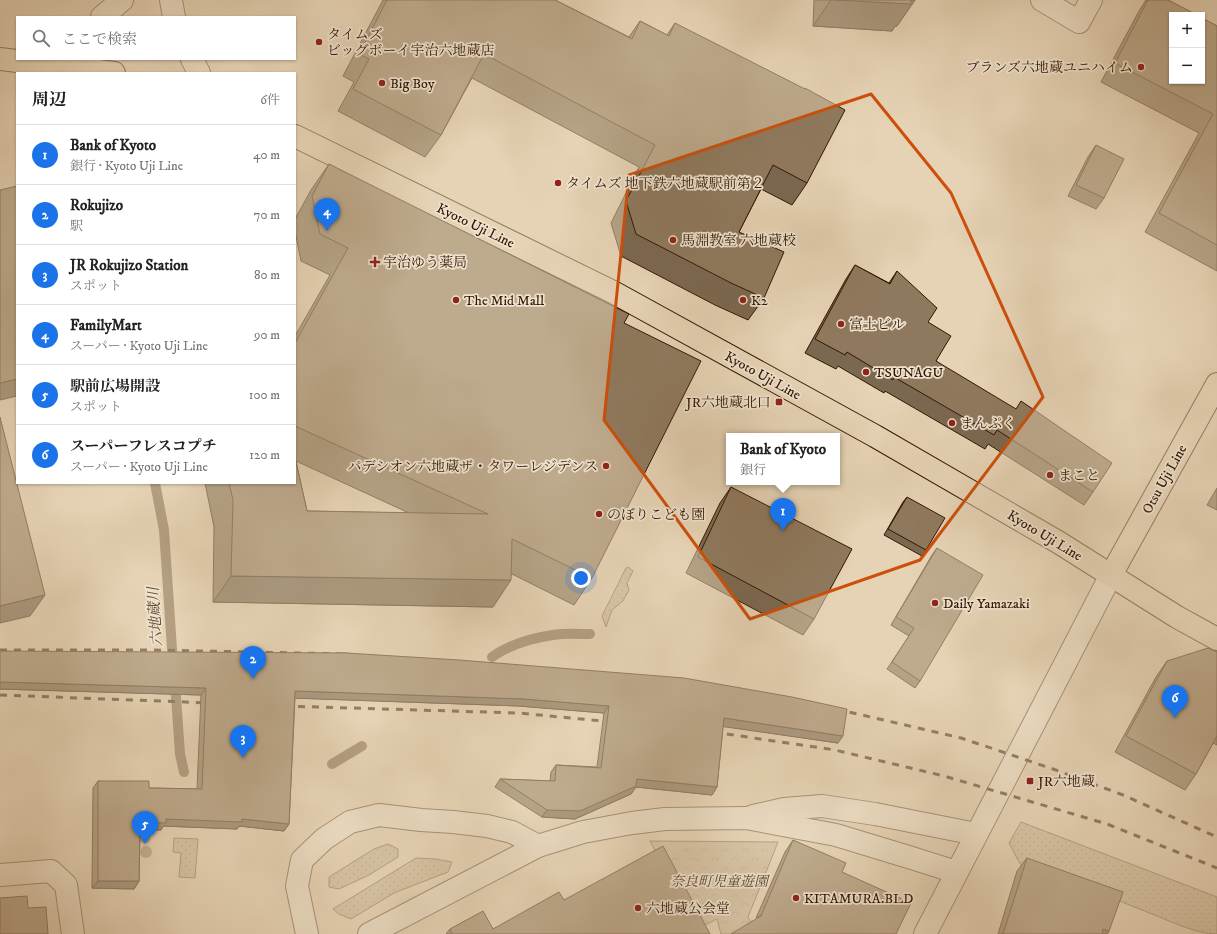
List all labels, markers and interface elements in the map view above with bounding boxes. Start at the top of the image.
map controls [1169,12,1205,84]
button: + [1169,12,1205,48]
search box [16,16,296,60]
place label: タイムズ ビッグボーイ宇治六地蔵店 [327,26,494,60]
icon: search [30,27,52,49]
text: ここで検索 [62,30,137,49]
marker: タイムズ ビッグボーイ宇治六地蔵店 [314,37,324,47]
button: − [1169,48,1205,84]
place label: ブランズ六地蔵ユニハイム [965,59,1133,77]
marker: ブランズ六地蔵ユニハイム [1136,62,1146,72]
place label: Big Boy [390,75,435,93]
marker: Big Boy [377,78,387,88]
text: 周辺 [32,89,66,111]
text: 6件 [260,92,280,108]
text: Bank of Kyoto [70,136,156,155]
text: 1 [43,147,47,163]
text: 40 m [253,147,280,163]
text: 銀行 · Kyoto Uji Line [70,158,183,174]
place label: タイムズ 地下鉄六地蔵駅前第２ [566,175,765,193]
marker: タイムズ 地下鉄六地蔵駅前第２ [553,178,563,188]
text: Rokujizo [70,196,123,215]
pin: 4 [314,198,340,231]
street label: Kyoto Uji Line [434,199,518,253]
text: 2 [42,207,48,223]
text: 70 m [254,207,280,223]
text: 駅 [70,218,83,234]
place label: 馬淵教室 六地蔵校 [681,232,796,250]
marker: 馬淵教室 六地蔵校 [668,235,678,245]
place label: 宇治ゆう薬局 [383,254,467,272]
text: JR Rokujizo Station [70,256,188,275]
marker: 宇治ゆう薬局 [370,257,380,267]
text: 3 [43,267,47,283]
text: 80 m [254,267,280,283]
text: スポット [70,278,122,294]
place label: The Mid Mall [464,292,545,310]
place label: K2 [751,292,768,310]
marker: The Mid Mall [451,295,461,305]
marker: K2 [738,295,748,305]
text: FamilyMart [70,316,142,335]
place label: 富士ビル [849,316,905,334]
marker: 富士ビル [836,319,846,329]
text: 4 [41,327,49,343]
text: 90 m [254,327,280,343]
text: スーパー · Kyoto Uji Line [70,338,208,354]
street label: Kyoto Uji Line [721,348,804,404]
place label: TSUNAGU [874,364,944,382]
marker: TSUNAGU [861,367,871,377]
text: 駅前広場開設 [70,377,160,396]
text: 5 [42,387,48,403]
text: 100 m [249,387,280,403]
place label: JR六地蔵北口 [684,394,771,412]
marker: JR六地蔵北口 [774,397,784,407]
text: スポット [70,399,122,415]
place label: まんぷく [960,415,1016,433]
marker: まんぷく [947,418,957,428]
popup [726,433,840,485]
text: スーパーフレスコプチ [70,437,217,456]
text: Bank of Kyoto [740,440,826,459]
street label: Otsu Uji Line [1139,442,1191,517]
text: 6 [42,447,48,463]
text: 120 m [249,447,280,463]
place label: パデシオン六地蔵ザ・タワーレジデンス [348,458,598,476]
text: スーパー · Kyoto Uji Line [70,459,208,475]
marker: パデシオン六地蔵ザ・タワーレジデンス [601,461,611,471]
text: 銀行 [740,462,766,478]
place label: まこと [1058,467,1100,485]
marker: まこと [1045,470,1055,480]
pin: 1 [770,498,796,531]
place label: のぼりこども園 [607,506,705,524]
street label: Kyoto Uji Line [1004,506,1085,565]
marker: のぼりこども園 [594,509,604,519]
your location [571,568,591,588]
water label: 六地蔵川 [144,584,167,648]
place label: Daily Yamazaki [943,595,1030,613]
marker: Daily Yamazaki [930,598,940,608]
pin: 2 [240,646,266,679]
pin: 6 [1162,685,1188,718]
pin: 3 [230,725,256,758]
place label: JR六地蔵 [1036,773,1095,791]
marker: JR六地蔵 [1025,776,1035,786]
pin: 5 [132,811,158,844]
park label: 奈良町児童遊園 [670,873,770,891]
place label: KITAMURA.BLD [804,890,914,908]
marker: KITAMURA.BLD [791,893,801,903]
place label: 六地蔵公会堂 [646,900,730,918]
marker: 六地蔵公会堂 [633,903,643,913]

